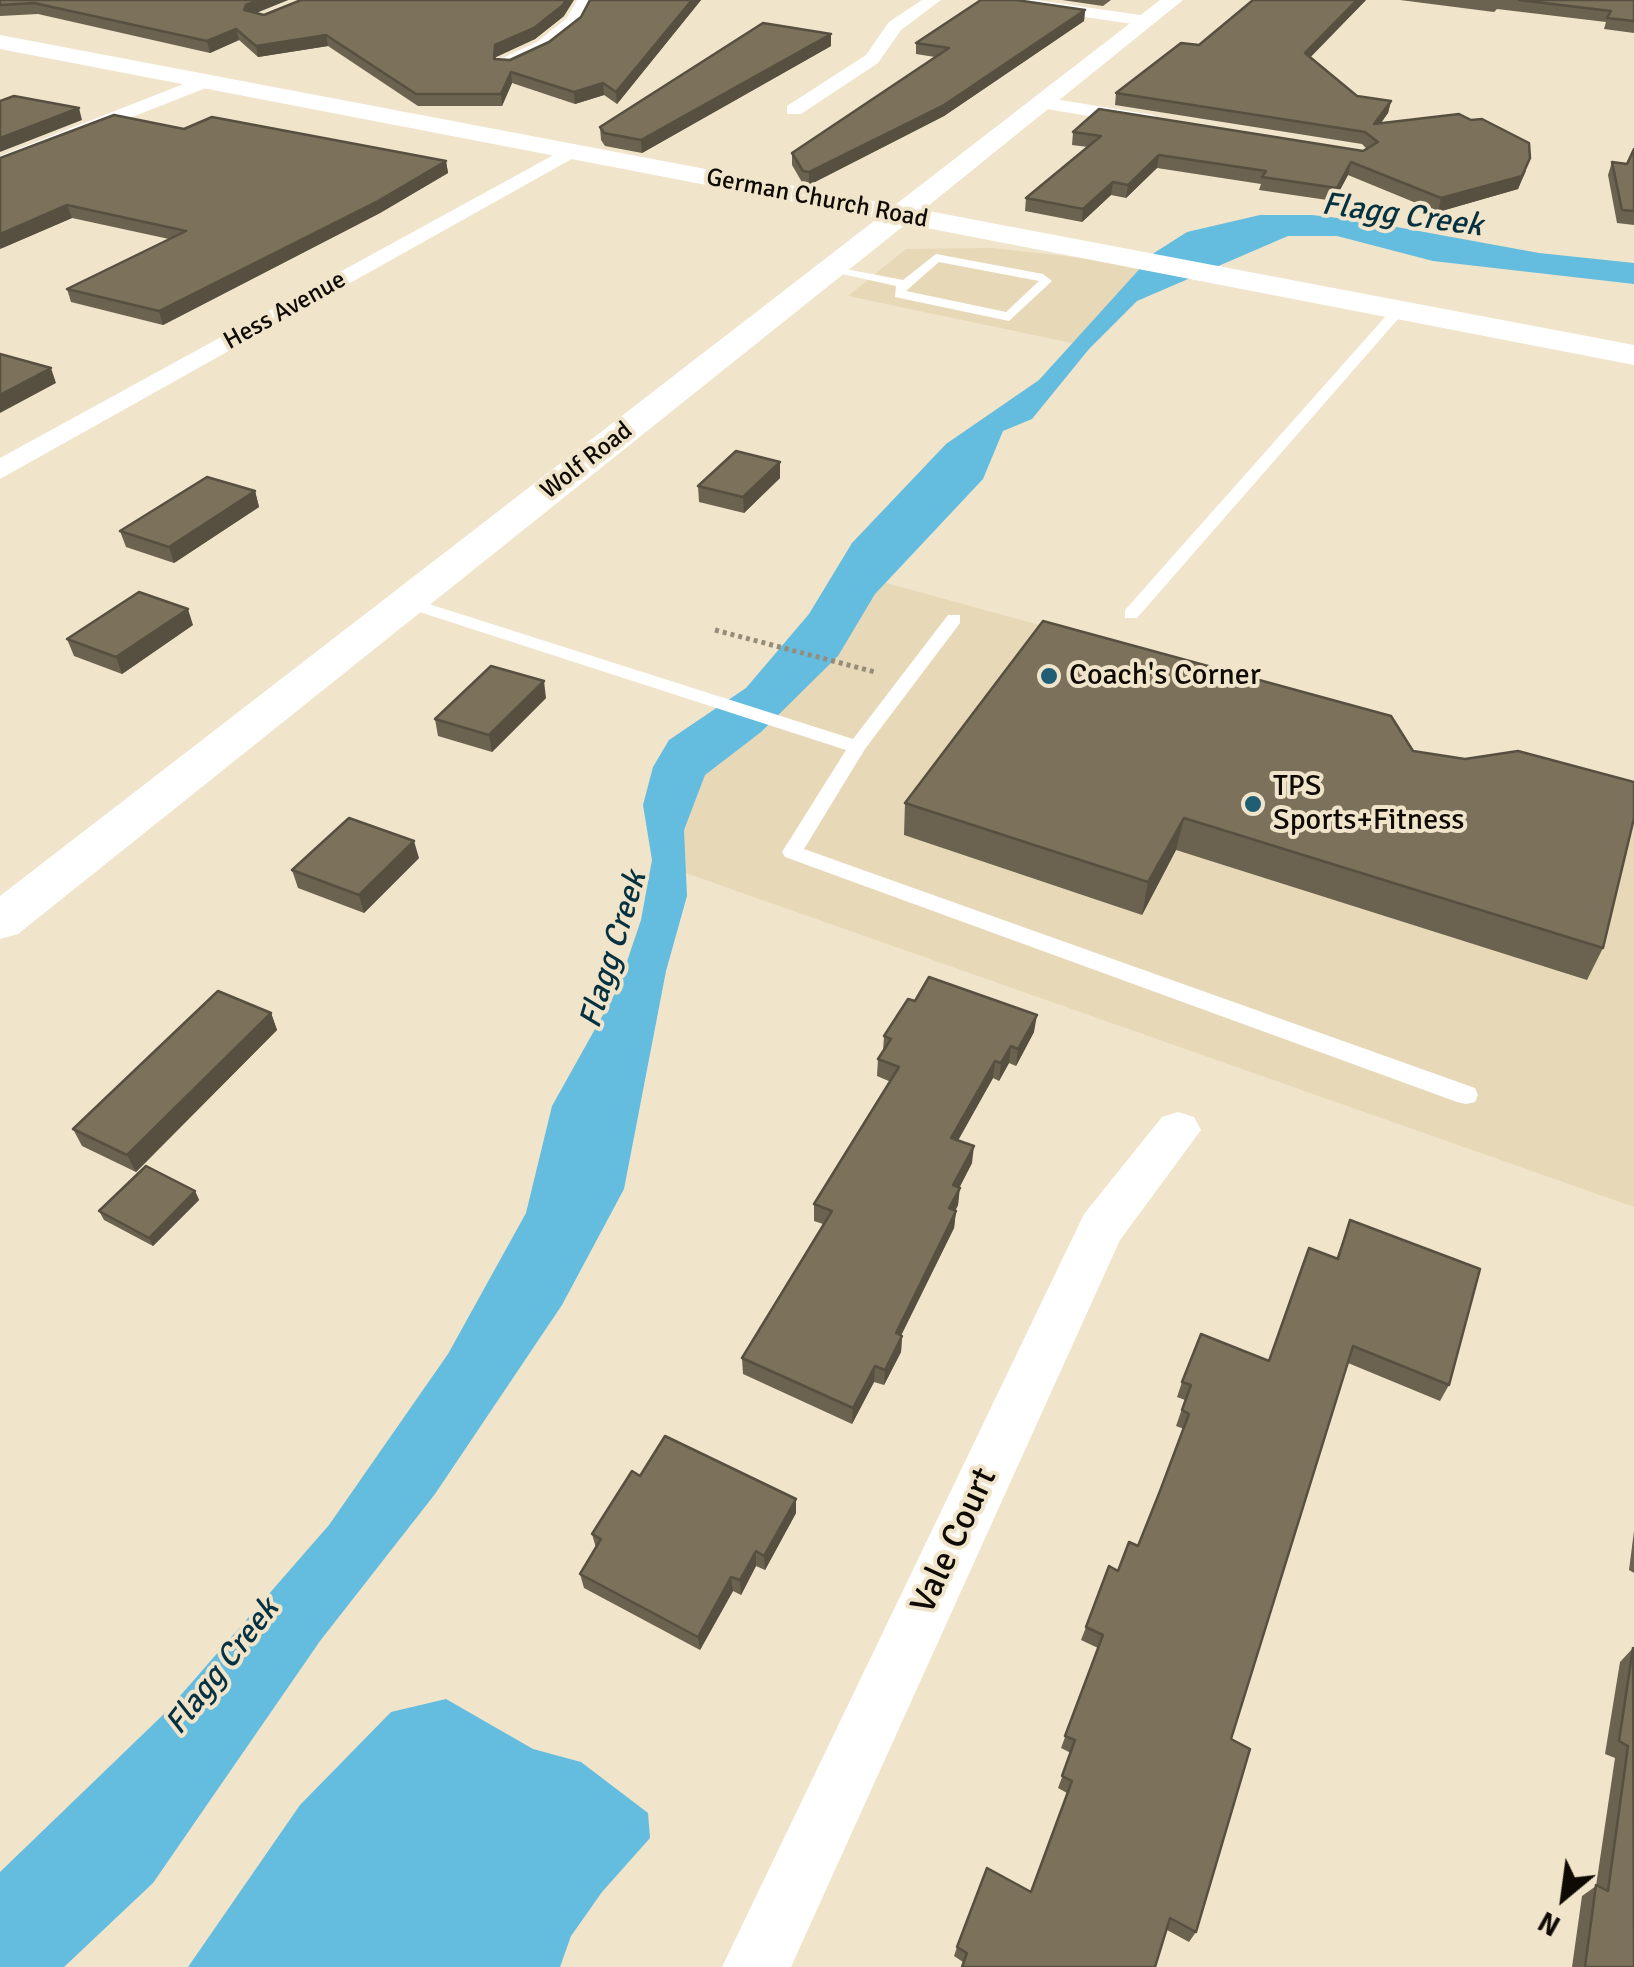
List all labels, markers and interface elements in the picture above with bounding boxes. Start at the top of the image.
street label: German Church Road [704,163,930,235]
water label: Flagg Creek [1319,186,1485,246]
street label: Hess Avenue [219,265,351,357]
street label: Wolf Road [535,416,639,506]
place label: Coach's Corner [1069,658,1261,694]
marker: Coach's Corner [1038,665,1060,687]
place label: TPS Sports+Fitness [1273,769,1464,840]
marker: TPS Sports+Fitness [1242,793,1264,815]
water label: Flagg Creek [572,867,656,1033]
street label: Vale Court [903,1462,1007,1620]
water label: Flagg Creek [158,1591,288,1743]
north arrow [1514,1847,1614,1947]
text: N [1533,1904,1566,1943]

